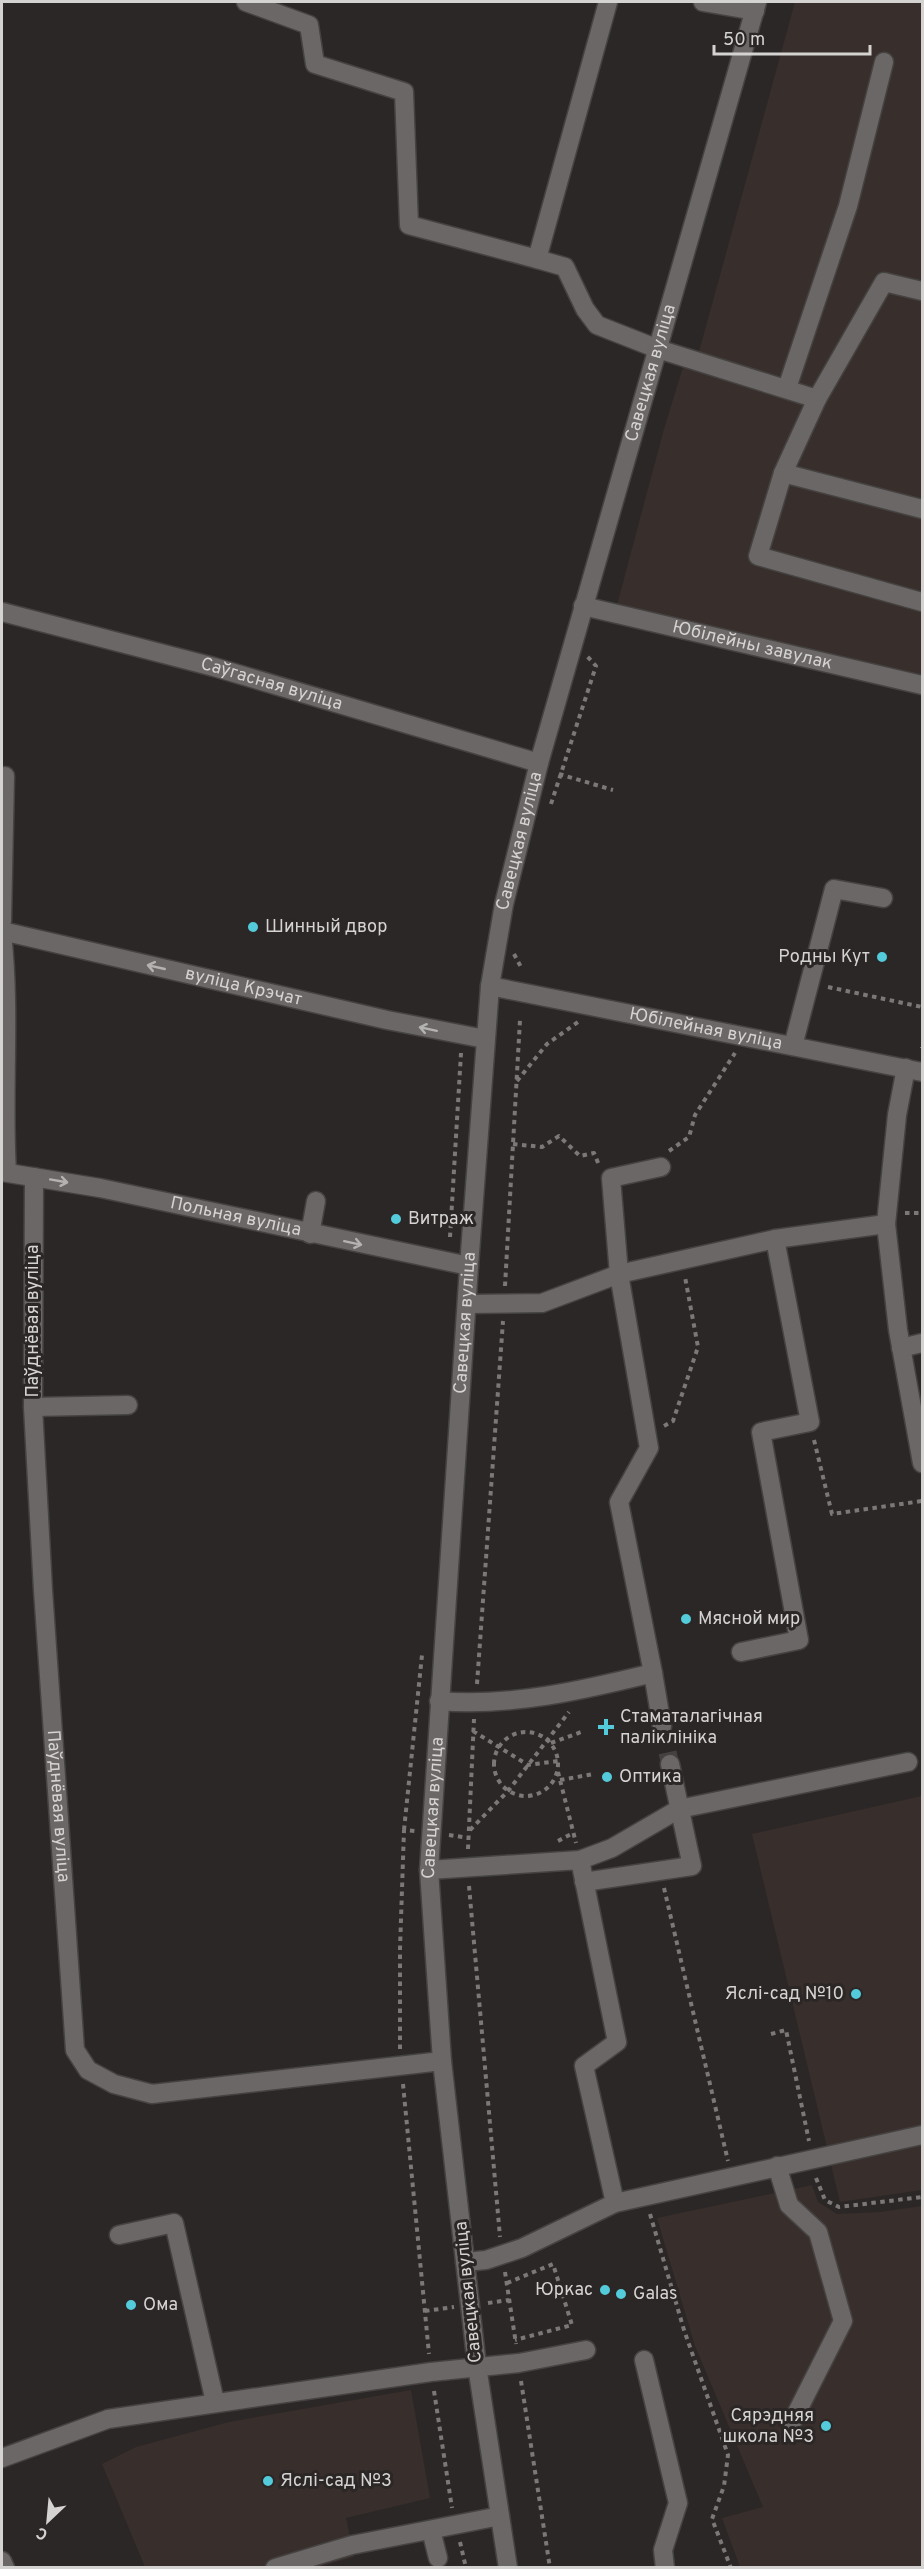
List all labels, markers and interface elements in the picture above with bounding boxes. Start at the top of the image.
scale bar [714,18,870,56]
text: 50 m [723,29,765,52]
street label: Савецкая вуліца [620,302,681,445]
street label: Юбілейны завулак [670,616,835,675]
street label: Саўгасная вуліца [198,652,345,716]
street label: Савецкая вуліца [492,769,548,912]
place label: Шинный двор [265,916,387,939]
marker: Шинный двор [246,920,260,934]
place label: Родны Кут [778,946,870,969]
marker: Родны Кут [875,950,889,964]
one-way arrow [147,960,166,972]
street label: вуліца Крэчат [183,962,304,1012]
street label: Юбілейная вуліца [627,1002,784,1055]
one-way arrow [418,1023,438,1034]
one-way arrow [49,1176,69,1187]
street label: Польная вуліца [168,1192,303,1242]
place label: Витраж [408,1208,474,1231]
marker: Витраж [389,1212,403,1226]
one-way arrow [343,1238,362,1249]
street label: Паўднёвая вуліца [22,1245,45,1397]
street label: Савецкая вуліца [449,1251,482,1395]
place label: Мясной мир [698,1608,800,1631]
marker: Мясной мир [679,1612,693,1626]
place label: Стаматалагічная паліклініка [620,1706,763,1750]
marker: Стаматалагічная паліклініка [597,1718,615,1736]
street label: Паўднёвая вуліца [41,1729,75,1883]
street label: Савецкая вуліца [417,1736,449,1880]
place label: Оптика [619,1766,681,1789]
marker: Оптика [600,1770,614,1784]
place label: Яслі-сад №10 [725,1983,844,2006]
marker: Яслі-сад №10 [849,1987,863,2001]
street label: Савецкая вуліца [450,2220,488,2364]
place label: Юркас [535,2279,593,2302]
marker: Юркас [598,2283,612,2297]
place label: Galas [633,2283,677,2306]
marker: Galas [614,2287,628,2301]
place label: Ома [143,2294,178,2317]
marker: Ома [124,2298,138,2312]
place label: Сярэдняя школа №3 [723,2405,814,2449]
marker: Сярэдняя школа №3 [819,2419,833,2433]
place label: Яслі-сад №3 [280,2470,392,2493]
marker: Яслі-сад №3 [261,2474,275,2488]
north arrow [18,2491,78,2551]
text: С [33,2521,51,2544]

